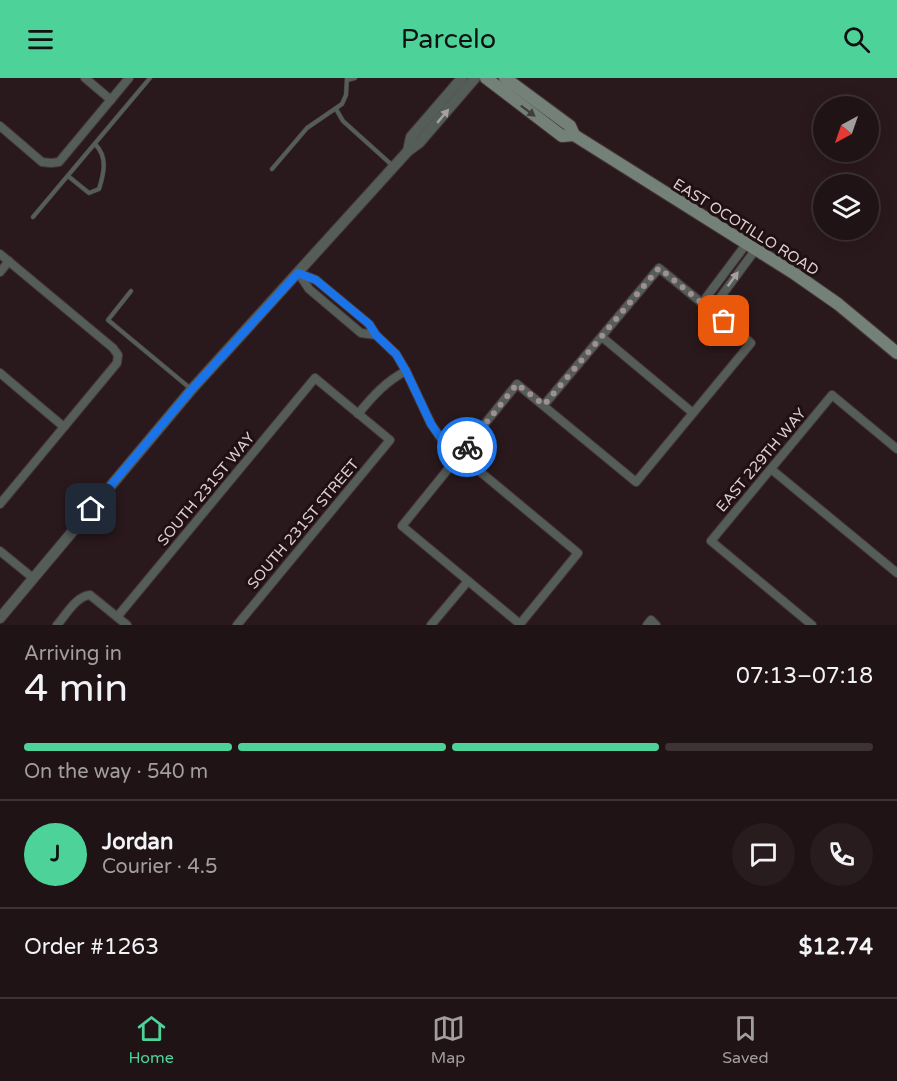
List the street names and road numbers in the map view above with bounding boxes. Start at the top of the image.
street label: EAST OCOTILLO ROAD [670,175,822,279]
street label: EAST 229TH WAY [712,404,810,516]
street label: SOUTH 231ST WAY [153,428,259,549]
street label: SOUTH 231ST STREET [243,455,363,593]

